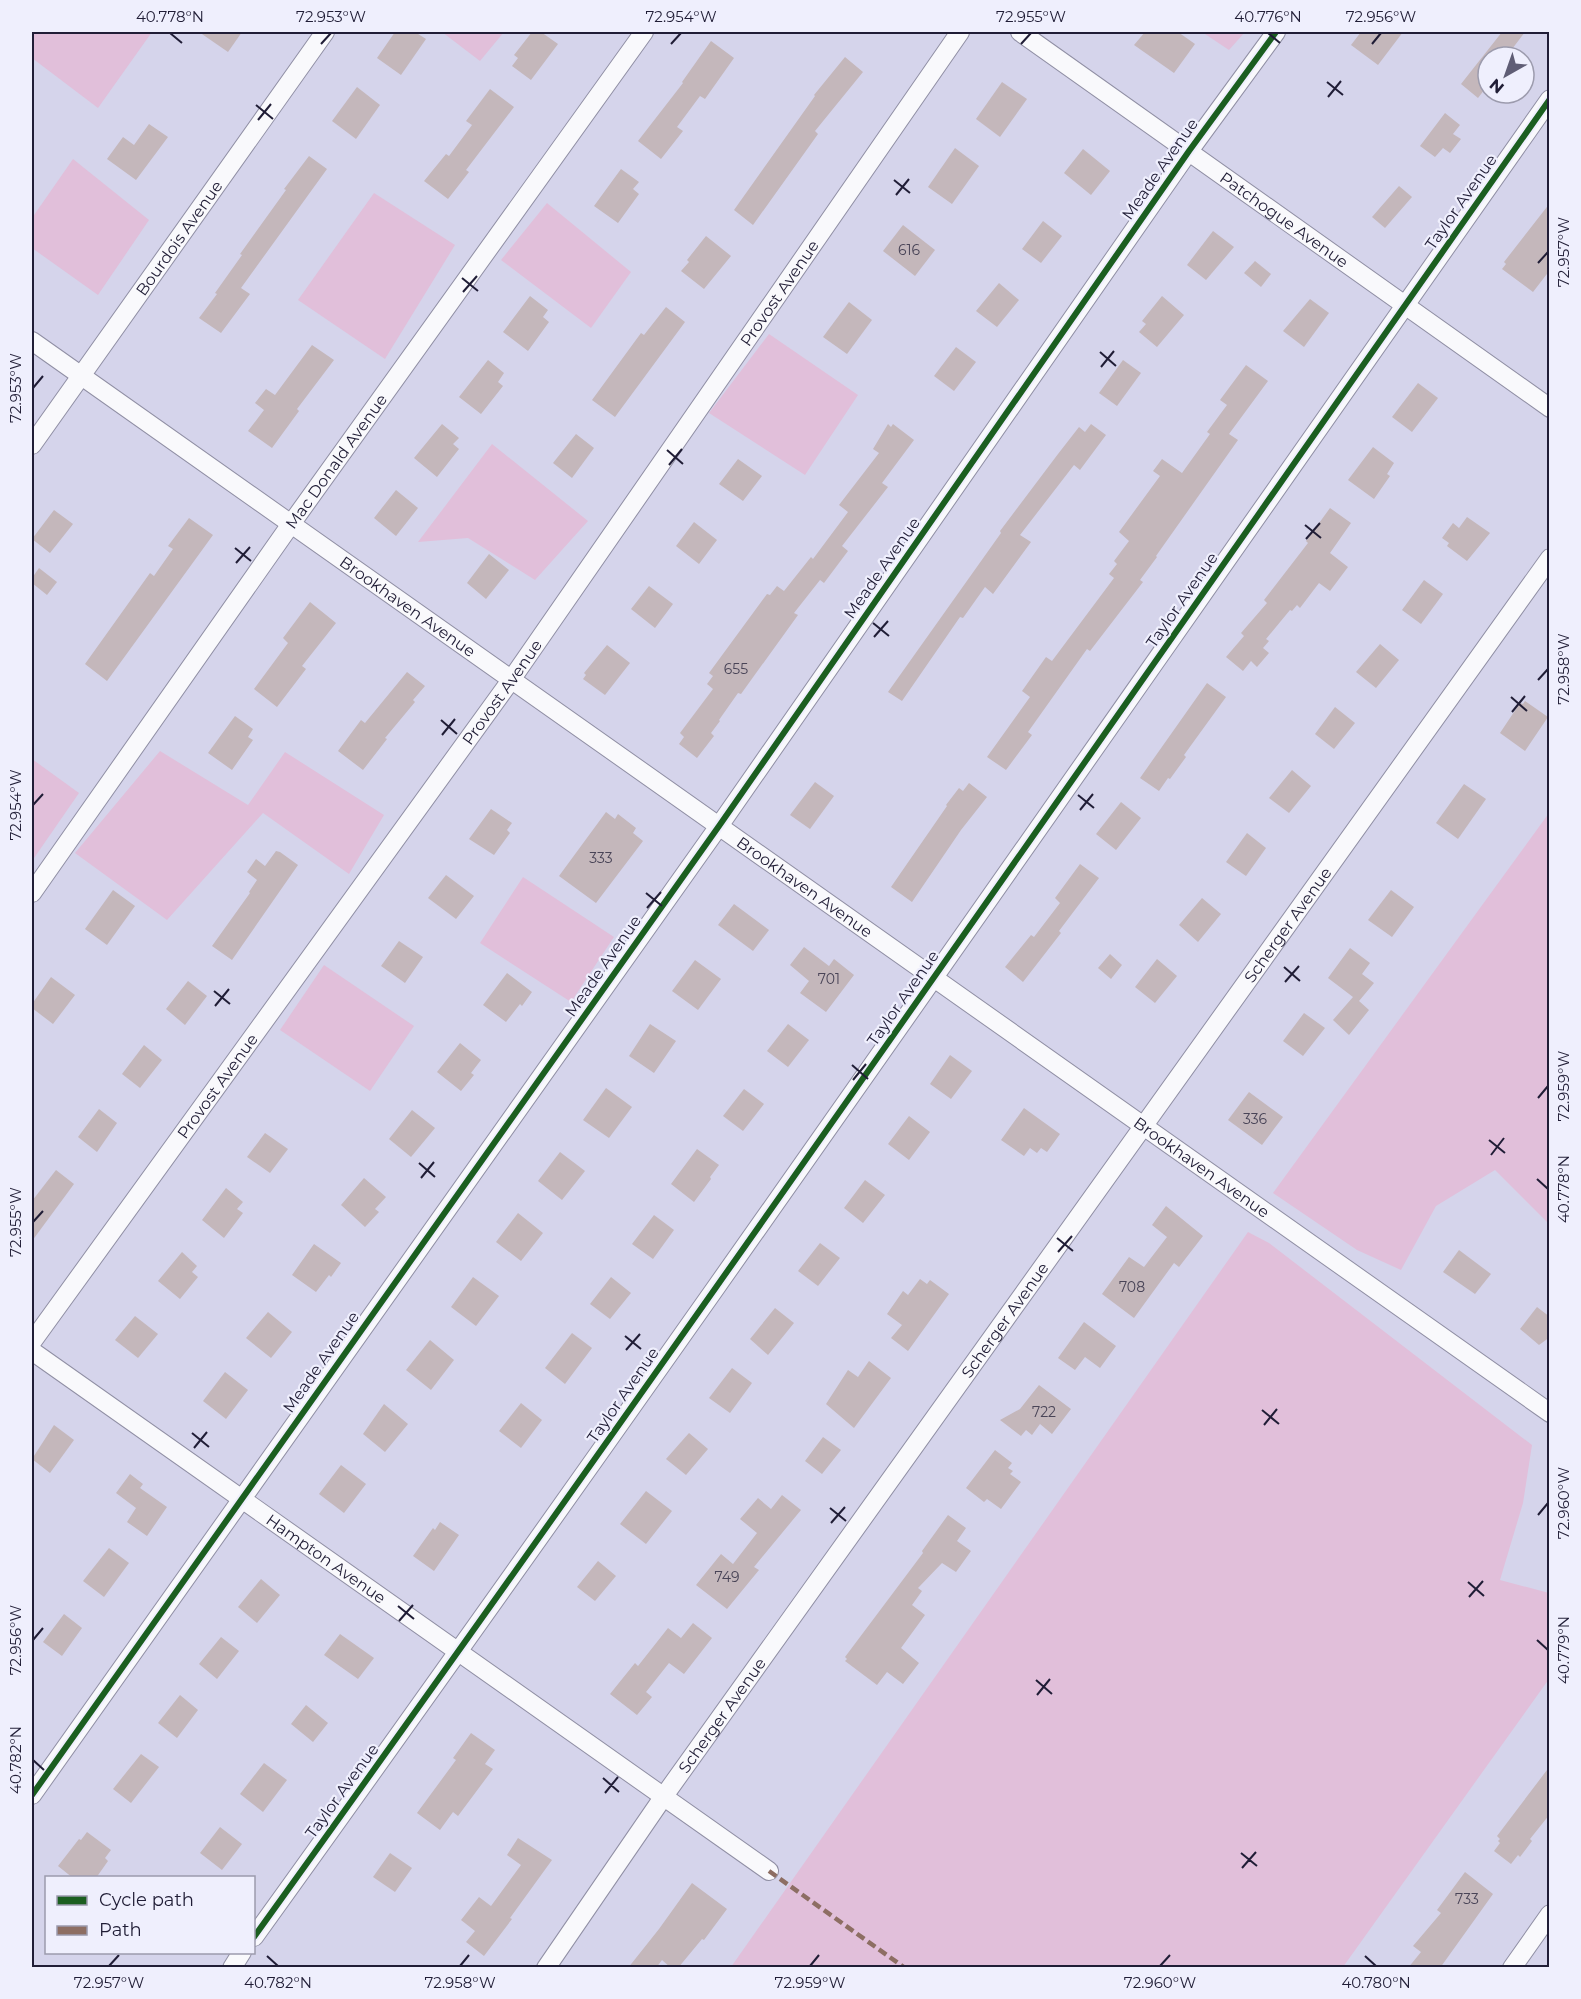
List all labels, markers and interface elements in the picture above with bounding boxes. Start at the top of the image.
text: 40.778°N [136,7,204,26]
text: 72.953°W [296,7,366,26]
text: 72.954°W [645,7,717,26]
text: 72.955°W [996,7,1066,26]
text: 40.776°N [1234,7,1302,26]
text: 72.956°W [1346,7,1417,26]
north arrow [1476,45,1536,105]
text: N [1486,75,1508,98]
street label: Meade Avenue [1118,115,1202,223]
street label: Taylor Avenue [1421,151,1501,253]
street label: Patchogue Avenue [1216,168,1352,271]
street label: Bourdois Avenue [132,177,226,299]
text: 72.957°W [1554,216,1573,287]
street label: Provost Avenue [736,236,822,350]
house number: 616 [898,241,921,259]
text: 72.953°W [6,353,25,423]
street label: Mac Donald Avenue [281,390,391,532]
street label: Meade Avenue [840,514,924,622]
street label: Taylor Avenue [1142,549,1222,651]
street label: Brookhaven Avenue [336,552,479,661]
text: 72.958°W [1554,633,1573,705]
street label: Provost Avenue [458,636,546,748]
house number: 655 [724,660,748,678]
text: 72.954°W [6,769,25,841]
street label: Brookhaven Avenue [733,832,876,941]
house number: 333 [589,849,613,867]
street label: Scherger Avenue [1240,863,1335,986]
street label: Meade Avenue [561,912,645,1020]
street label: Taylor Avenue [863,947,943,1049]
house number: 701 [818,970,840,988]
street label: Provost Avenue [173,1030,261,1142]
text: 72.959°W [1554,1050,1573,1121]
house number: 336 [1243,1110,1268,1128]
street label: Brookhaven Avenue [1130,1113,1273,1221]
text: 40.778°N [1554,1155,1573,1223]
text: 72.955°W [6,1187,25,1257]
street label: Scherger Avenue [957,1259,1052,1381]
house number: 708 [1119,1278,1145,1296]
street label: Meade Avenue [279,1308,363,1416]
street label: Taylor Avenue [583,1344,663,1446]
house number: 722 [1032,1403,1056,1421]
text: 72.960°W [1554,1467,1573,1539]
street label: Hampton Avenue [263,1510,390,1607]
house number: 749 [714,1568,740,1586]
text: 72.956°W [6,1604,25,1675]
text: 40.779°N [1554,1616,1573,1684]
street label: Scherger Avenue [674,1654,769,1776]
text: 40.782°N [6,1726,25,1794]
street label: Taylor Avenue [301,1740,383,1842]
legend [45,1876,255,1954]
text: Cycle path [99,1889,194,1911]
house number: 733 [1455,1890,1479,1908]
text: Path [99,1919,142,1941]
text: 72.957°W [74,1973,145,1992]
text: 40.782°N [244,1973,312,1992]
text: 72.958°W [424,1973,496,1992]
text: 72.959°W [775,1973,846,1992]
text: 72.960°W [1124,1973,1196,1992]
text: 40.780°N [1341,1973,1411,1992]

